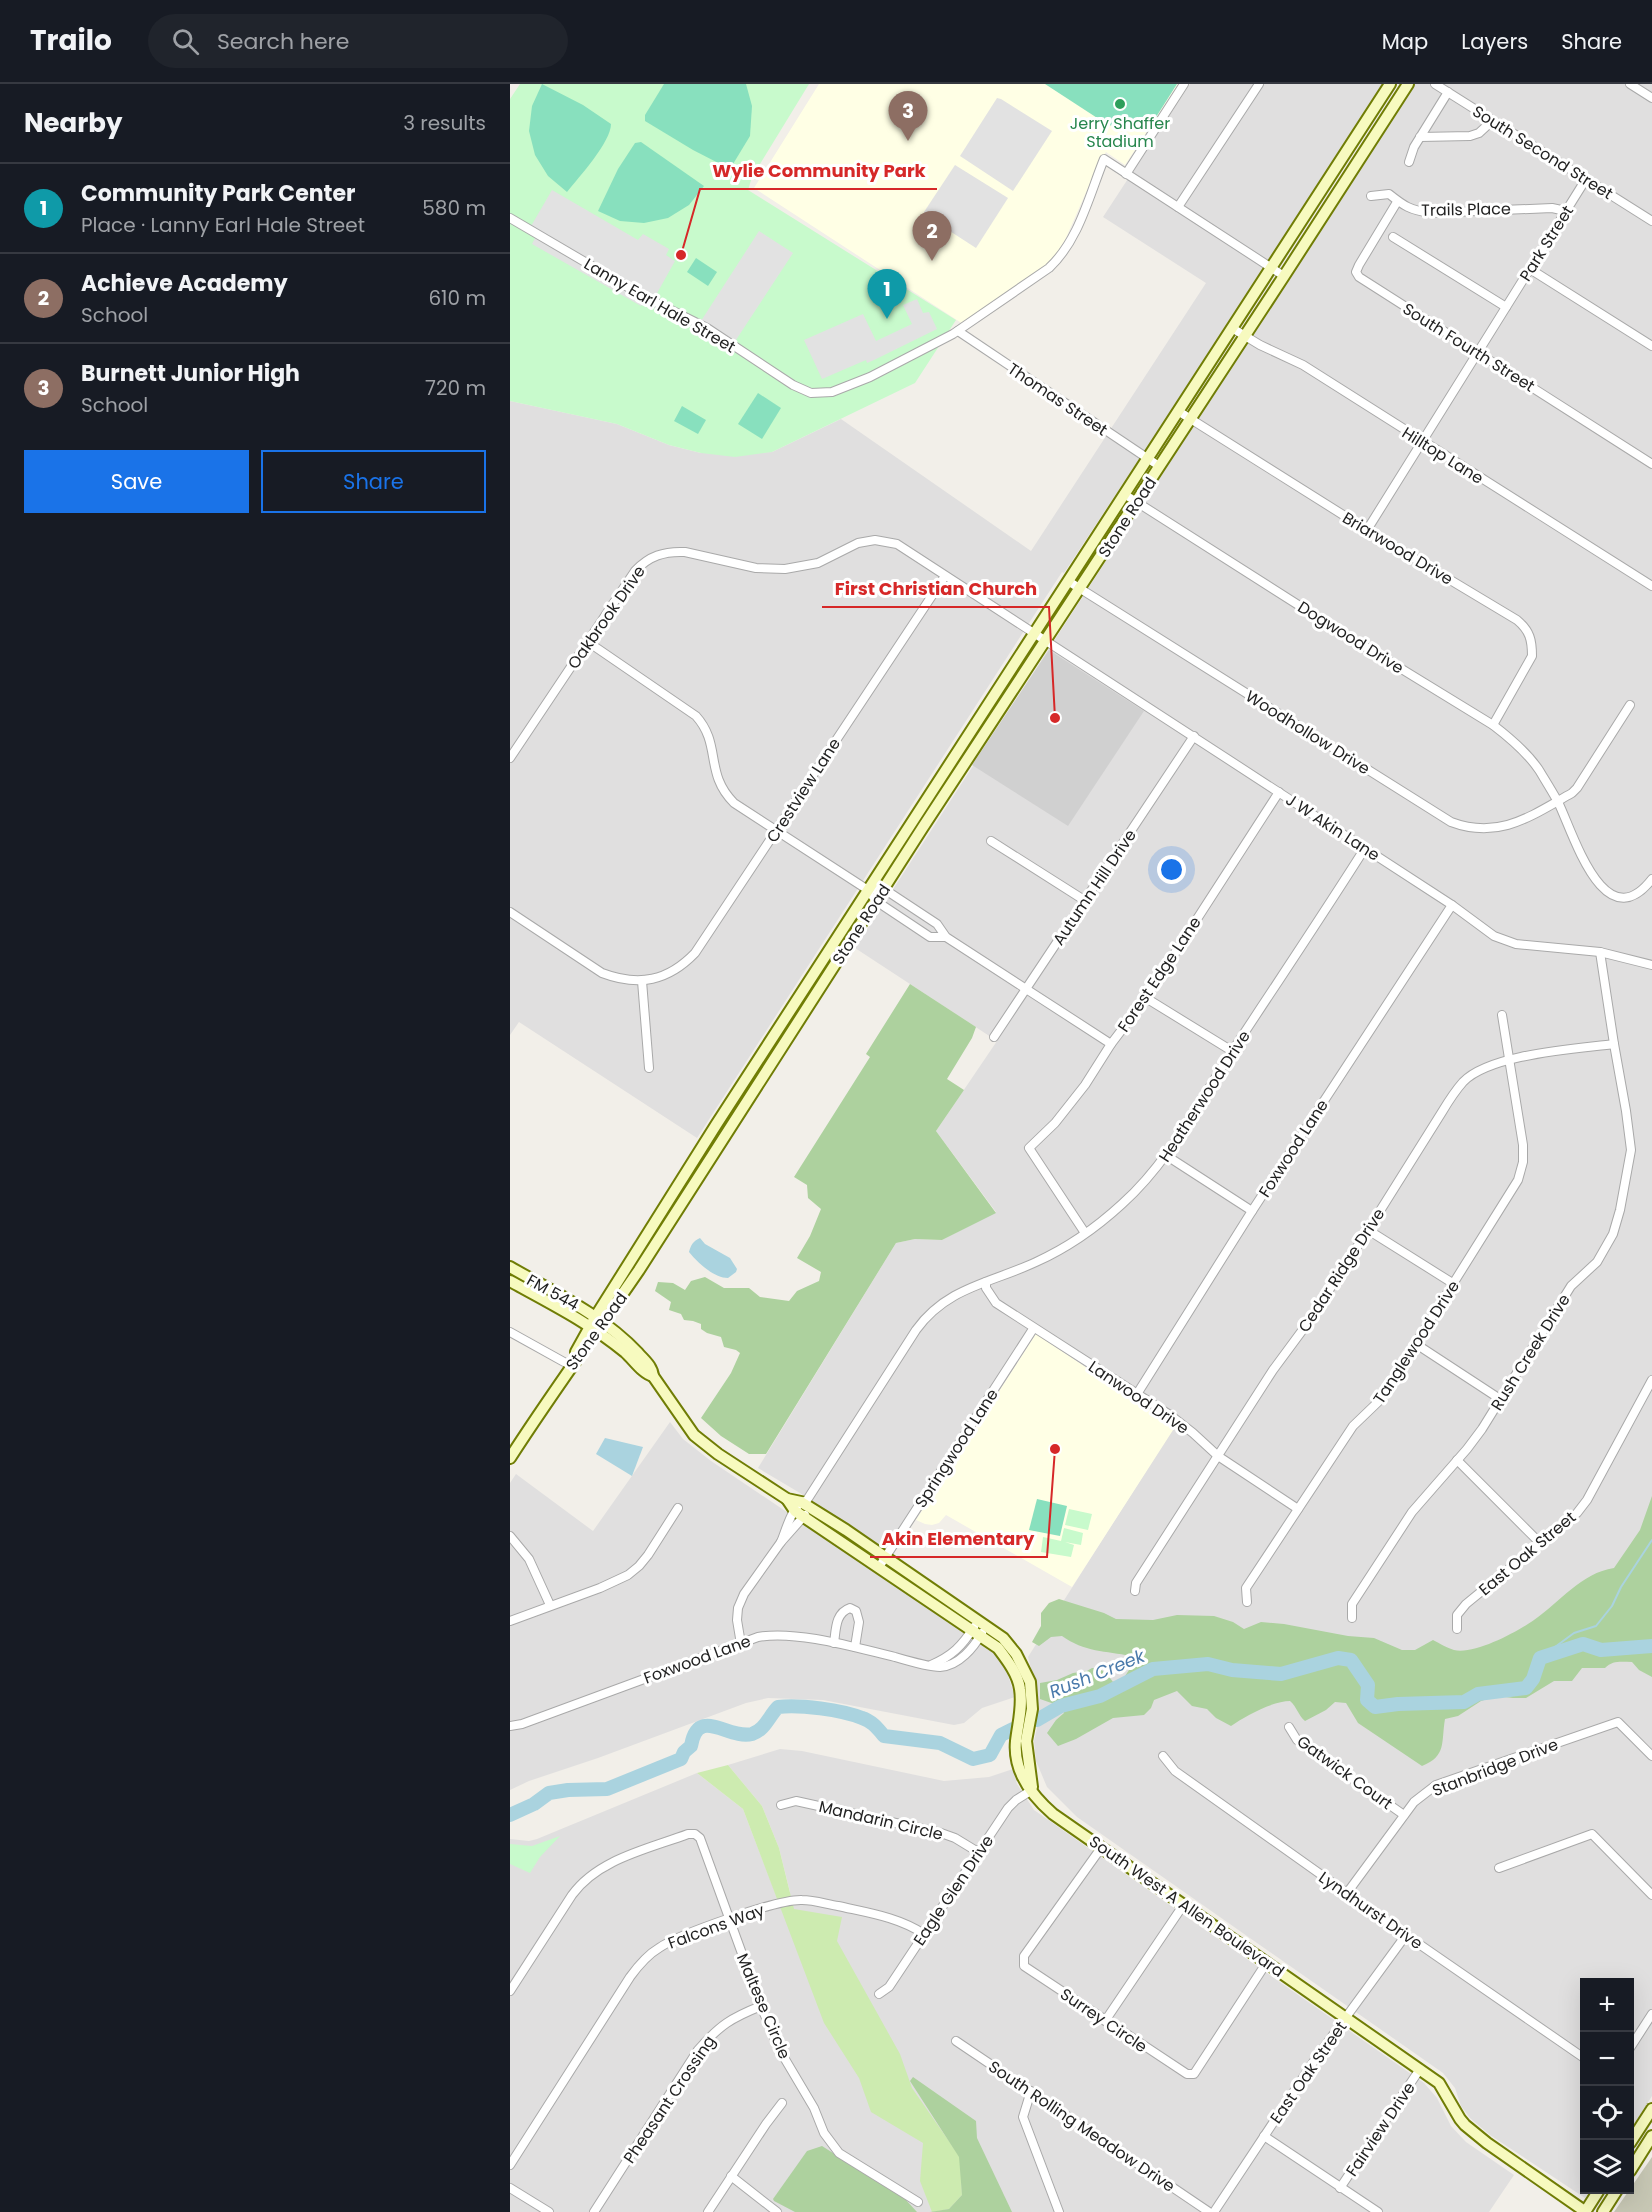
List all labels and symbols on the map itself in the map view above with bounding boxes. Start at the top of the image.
pin: 3 [888,92,928,141]
marker: Jerry Shaffer Stadium [1113,97,1127,111]
street label: South Second Street [1468,100,1618,205]
place label: Jerry Shaffer Stadium [1070,112,1170,153]
callout: Wylie Community Park [700,153,937,189]
text: Wylie Community Park [712,158,927,183]
street label: Trails Place [1421,197,1511,222]
street label: Park Street [1514,201,1579,286]
pin: 2 [912,212,952,261]
street label: Lanny Earl Hale Street [580,253,740,358]
pin: 1 [868,270,907,319]
street label: South Fourth Street [1398,297,1539,398]
street label: Thomas Street [1003,357,1112,441]
street label: Hilltop Lane [1398,421,1488,490]
street label: Stone Road [1093,473,1162,562]
street label: Briarwood Drive [1338,506,1457,591]
street label: Oakbrook Drive [562,561,651,674]
callout: First Christian Church [822,571,1049,607]
text: First Christian Church [835,576,1037,601]
street label: Dogwood Drive [1293,596,1408,679]
street label: Woodhollow Drive [1241,685,1375,780]
street label: Crestview Lane [761,733,846,847]
street label: J W Akin Lane [1281,788,1384,867]
street label: Autumn Hill Drive [1047,825,1142,950]
your location [1157,855,1186,884]
street label: Stone Road [827,880,896,969]
street label: Forest Edge Lane [1112,912,1207,1036]
street label: Heatherwood Drive [1153,1026,1256,1167]
street label: Foxwood Lane [1253,1095,1334,1202]
street label: Cedar Ridge Drive [1293,1204,1390,1337]
street label: FM 544 [523,1269,583,1316]
street label: Tanglewood Drive [1368,1276,1465,1409]
street label: Stone Road [560,1288,633,1375]
street label: Rush Creek Drive [1485,1289,1576,1415]
street label: Lanwood Drive [1084,1355,1194,1440]
street label: Springwood Lane [909,1384,1004,1512]
street label: East Oak Street [1474,1506,1581,1601]
callout: Akin Elementary [870,1521,1047,1557]
text: Akin Elementary [882,1526,1035,1551]
street label: Foxwood Lane [640,1629,754,1690]
water label: Rush Creek [1045,1643,1149,1704]
street label: Gatwick Court [1292,1730,1397,1815]
street label: Stanbridge Drive [1429,1733,1561,1802]
street label: Mandarin Circle [817,1795,945,1846]
street label: Eagle Glen Drive [908,1830,999,1950]
street label: South West A Allen Boulevard [1085,1830,1289,1983]
street label: Lyndhurst Drive [1314,1866,1427,1955]
street label: Falcons Way [665,1898,768,1955]
street label: Maltese Circle [731,1950,796,2063]
street label: Surrey Circle [1056,1983,1152,2058]
street label: East Oak Street [1265,2016,1352,2128]
street label: Pheasant Crossing [618,2031,721,2168]
street label: South Rolling Meadow Drive [984,2055,1180,2198]
street label: Fairview Drive [1340,2078,1421,2181]

